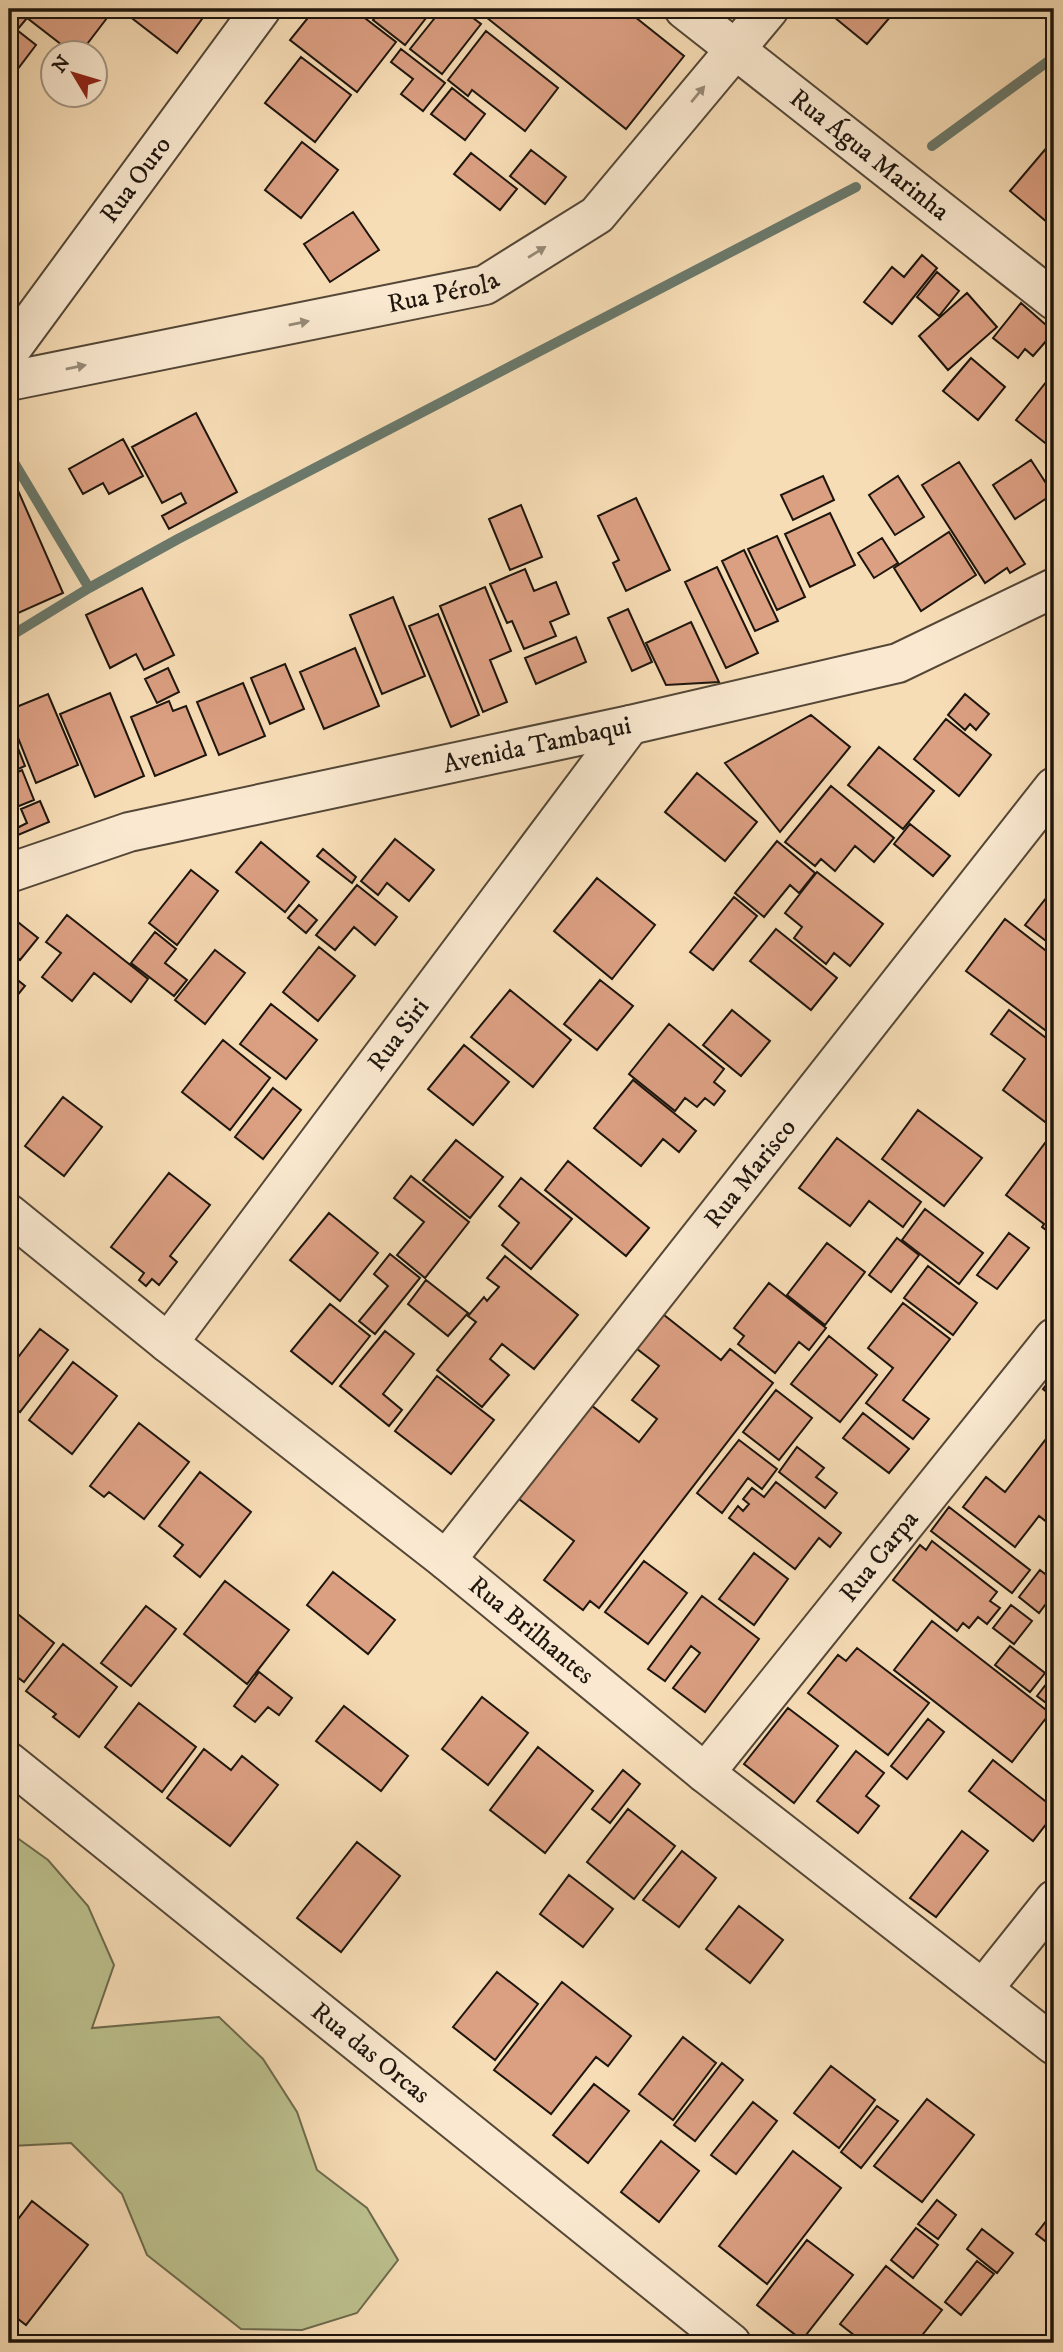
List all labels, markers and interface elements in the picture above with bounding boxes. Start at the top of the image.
north arrow [38,38,108,108]
text: N [48,51,76,78]
street label: Rua Água Marinha [783,82,956,228]
one-way arrow [690,86,705,103]
street label: Rua Ouro [93,130,179,230]
one-way arrow [528,246,547,259]
street label: Rua Pérola [385,264,506,321]
one-way arrow [288,317,310,328]
one-way arrow [65,362,87,373]
street label: Avenida Tambaqui [440,709,634,781]
street label: Rua Siri [360,991,437,1078]
street label: Rua Marisco [697,1112,803,1235]
street label: Rua Carpa [832,1503,926,1609]
street label: Rua Brilhantes [462,1569,601,1692]
street label: Rua das Orcas [304,1995,437,2111]

